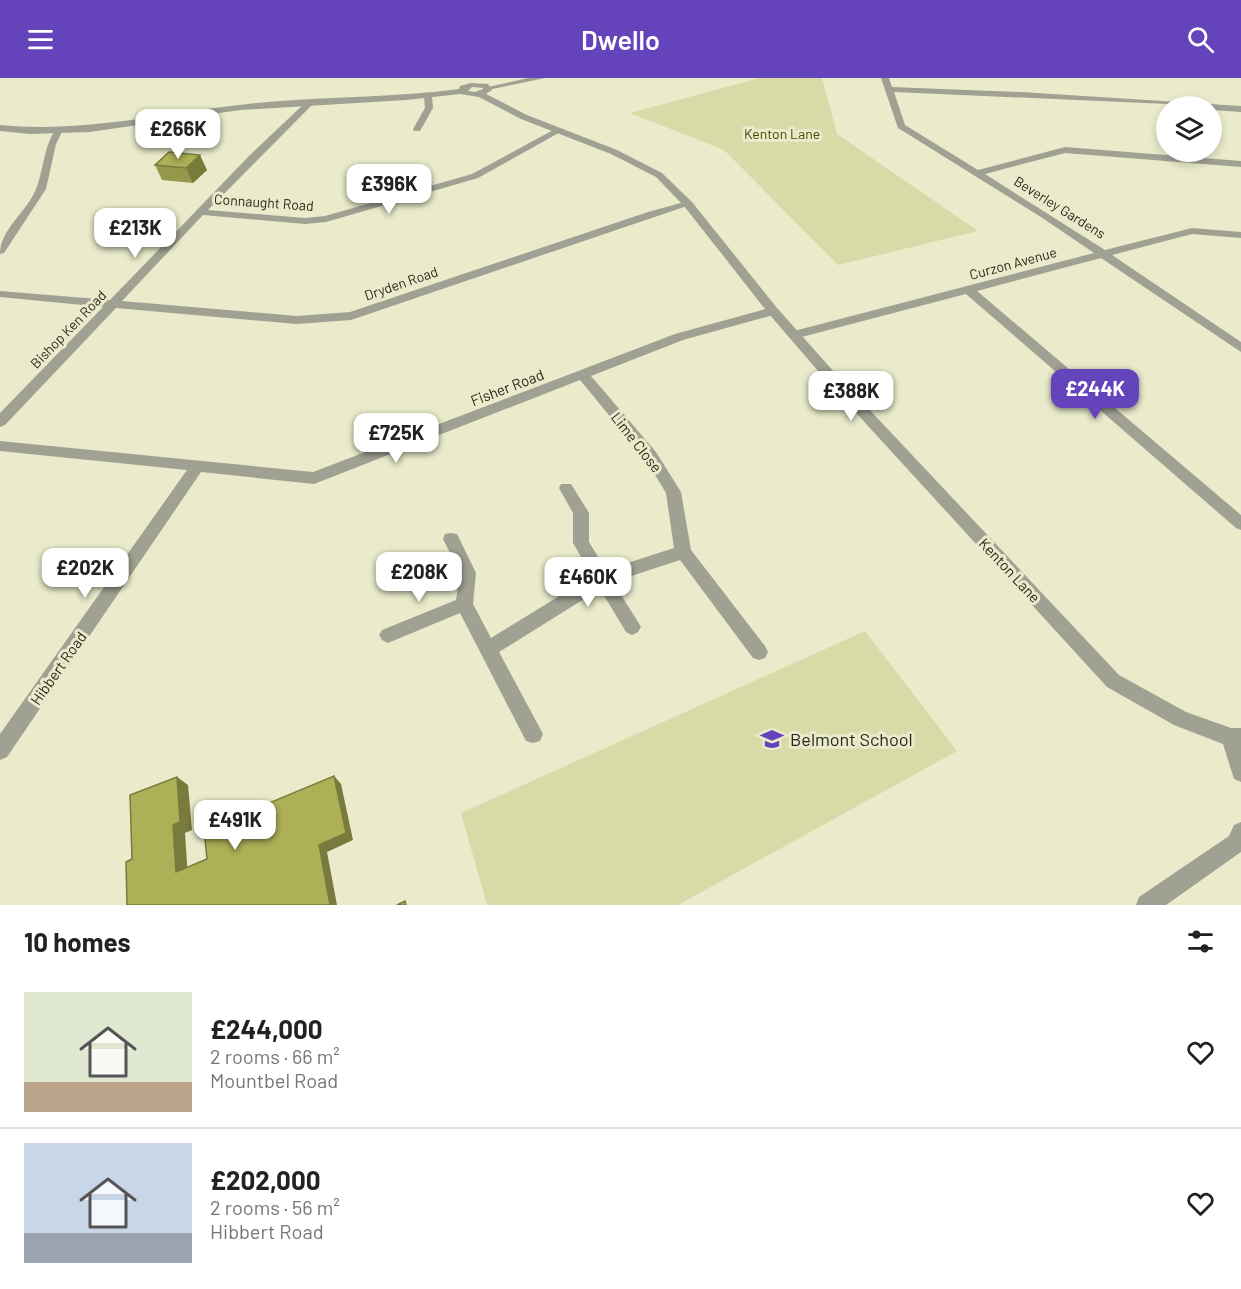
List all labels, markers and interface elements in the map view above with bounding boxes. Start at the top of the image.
icon: menu [24,23,57,56]
text: Dwello [581,23,660,55]
icon: search [1184,23,1217,56]
map controls [1156,96,1222,162]
button: layers [1156,96,1222,162]
pin: £266K [136,109,220,160]
text: £266K [149,116,207,140]
park label: Kenton Lane [744,125,820,142]
pin: £396K [347,164,431,215]
text: £396K [361,171,417,195]
street label: Beverley Gardens [1011,172,1109,242]
street label: Connaught Road [214,190,314,214]
pin: £213K [93,208,177,259]
text: £213K [108,215,162,239]
street label: Curzon Avenue [967,243,1059,283]
street label: Dryden Road [362,262,440,304]
street label: Bishop Ken Road [27,286,109,372]
street label: Fisher Road [468,365,546,409]
pin: £244K [1053,369,1137,420]
pin: £388K [809,371,893,422]
text: £244K [1065,376,1125,400]
text: £388K [822,378,880,402]
street label: Lime Close [608,408,666,476]
pin: £725K [354,413,438,464]
text: £725K [368,420,424,444]
street label: Kenton Lane [976,534,1044,606]
pin: £202K [43,548,127,599]
pin: £208K [377,552,461,603]
text: £202K [56,555,114,579]
pin: £460K [546,557,630,608]
text: £208K [390,559,448,583]
text: £460K [558,564,618,588]
street label: Hibbert Road [26,628,90,708]
school or university icon: Belmont School [759,726,785,752]
place label: Belmont School [790,728,913,750]
pin: £491K [193,800,277,851]
text: £491K [208,807,262,831]
icon: filters [1184,925,1217,958]
text: 10 homes [24,926,131,957]
text: £244,000 [210,1013,323,1044]
icon: home [72,1016,144,1088]
icon: heart [1184,1036,1217,1069]
text: 2 rooms · 66 m² [210,1044,340,1068]
text: Mountbel Road [210,1068,338,1092]
text: £202,000 [210,1164,321,1195]
icon: home [72,1167,144,1239]
icon: heart [1184,1187,1217,1220]
text: 2 rooms · 56 m² [210,1195,340,1219]
text: Hibbert Road [210,1219,324,1243]

